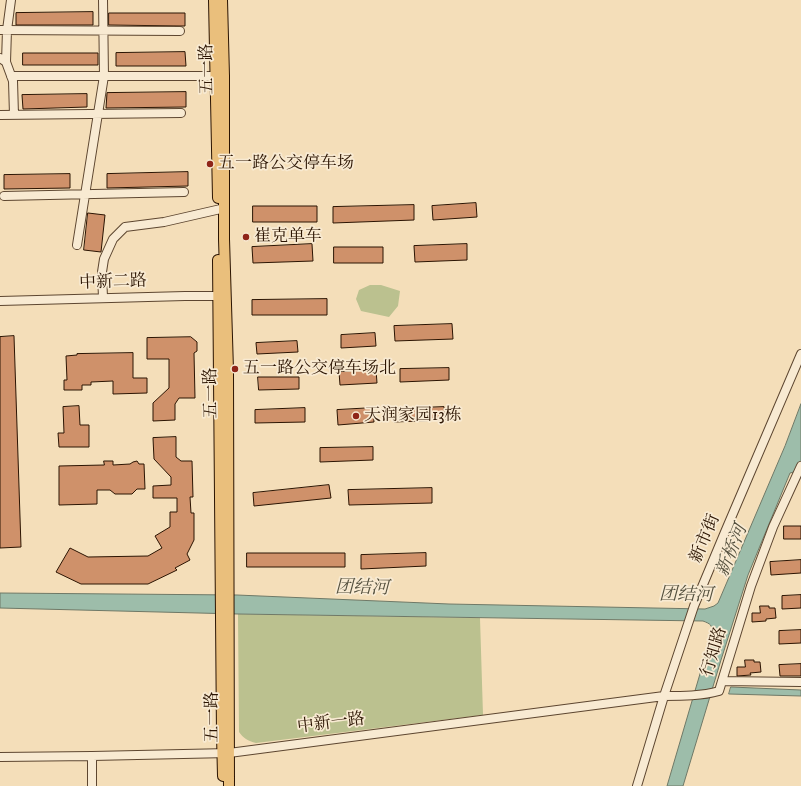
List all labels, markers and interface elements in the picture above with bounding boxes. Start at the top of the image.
street label: 五一路 [197,43,219,95]
place label: 五一路公交停车场 [218,154,354,174]
marker: 五一路公交停车场 [205,159,215,169]
place label: 崔克单车 [254,227,322,247]
marker: 崔克单车 [241,232,251,242]
street label: 中新二路 [79,272,147,294]
place label: 五一路公交停车场北 [243,359,396,379]
marker: 五一路公交停车场北 [230,364,240,374]
street label: 五一路 [201,367,223,419]
place label: 天润家园13栋 [364,406,462,426]
marker: 天润家园13栋 [351,411,361,421]
street label: 新市街 [687,512,725,566]
water label: 新桥河 [713,522,753,580]
water label: 团结河 [335,578,389,600]
water label: 团结河 [659,585,713,607]
street label: 行知路 [698,625,732,679]
street label: 五一路 [203,692,223,742]
street label: 中新一路 [296,710,366,738]

